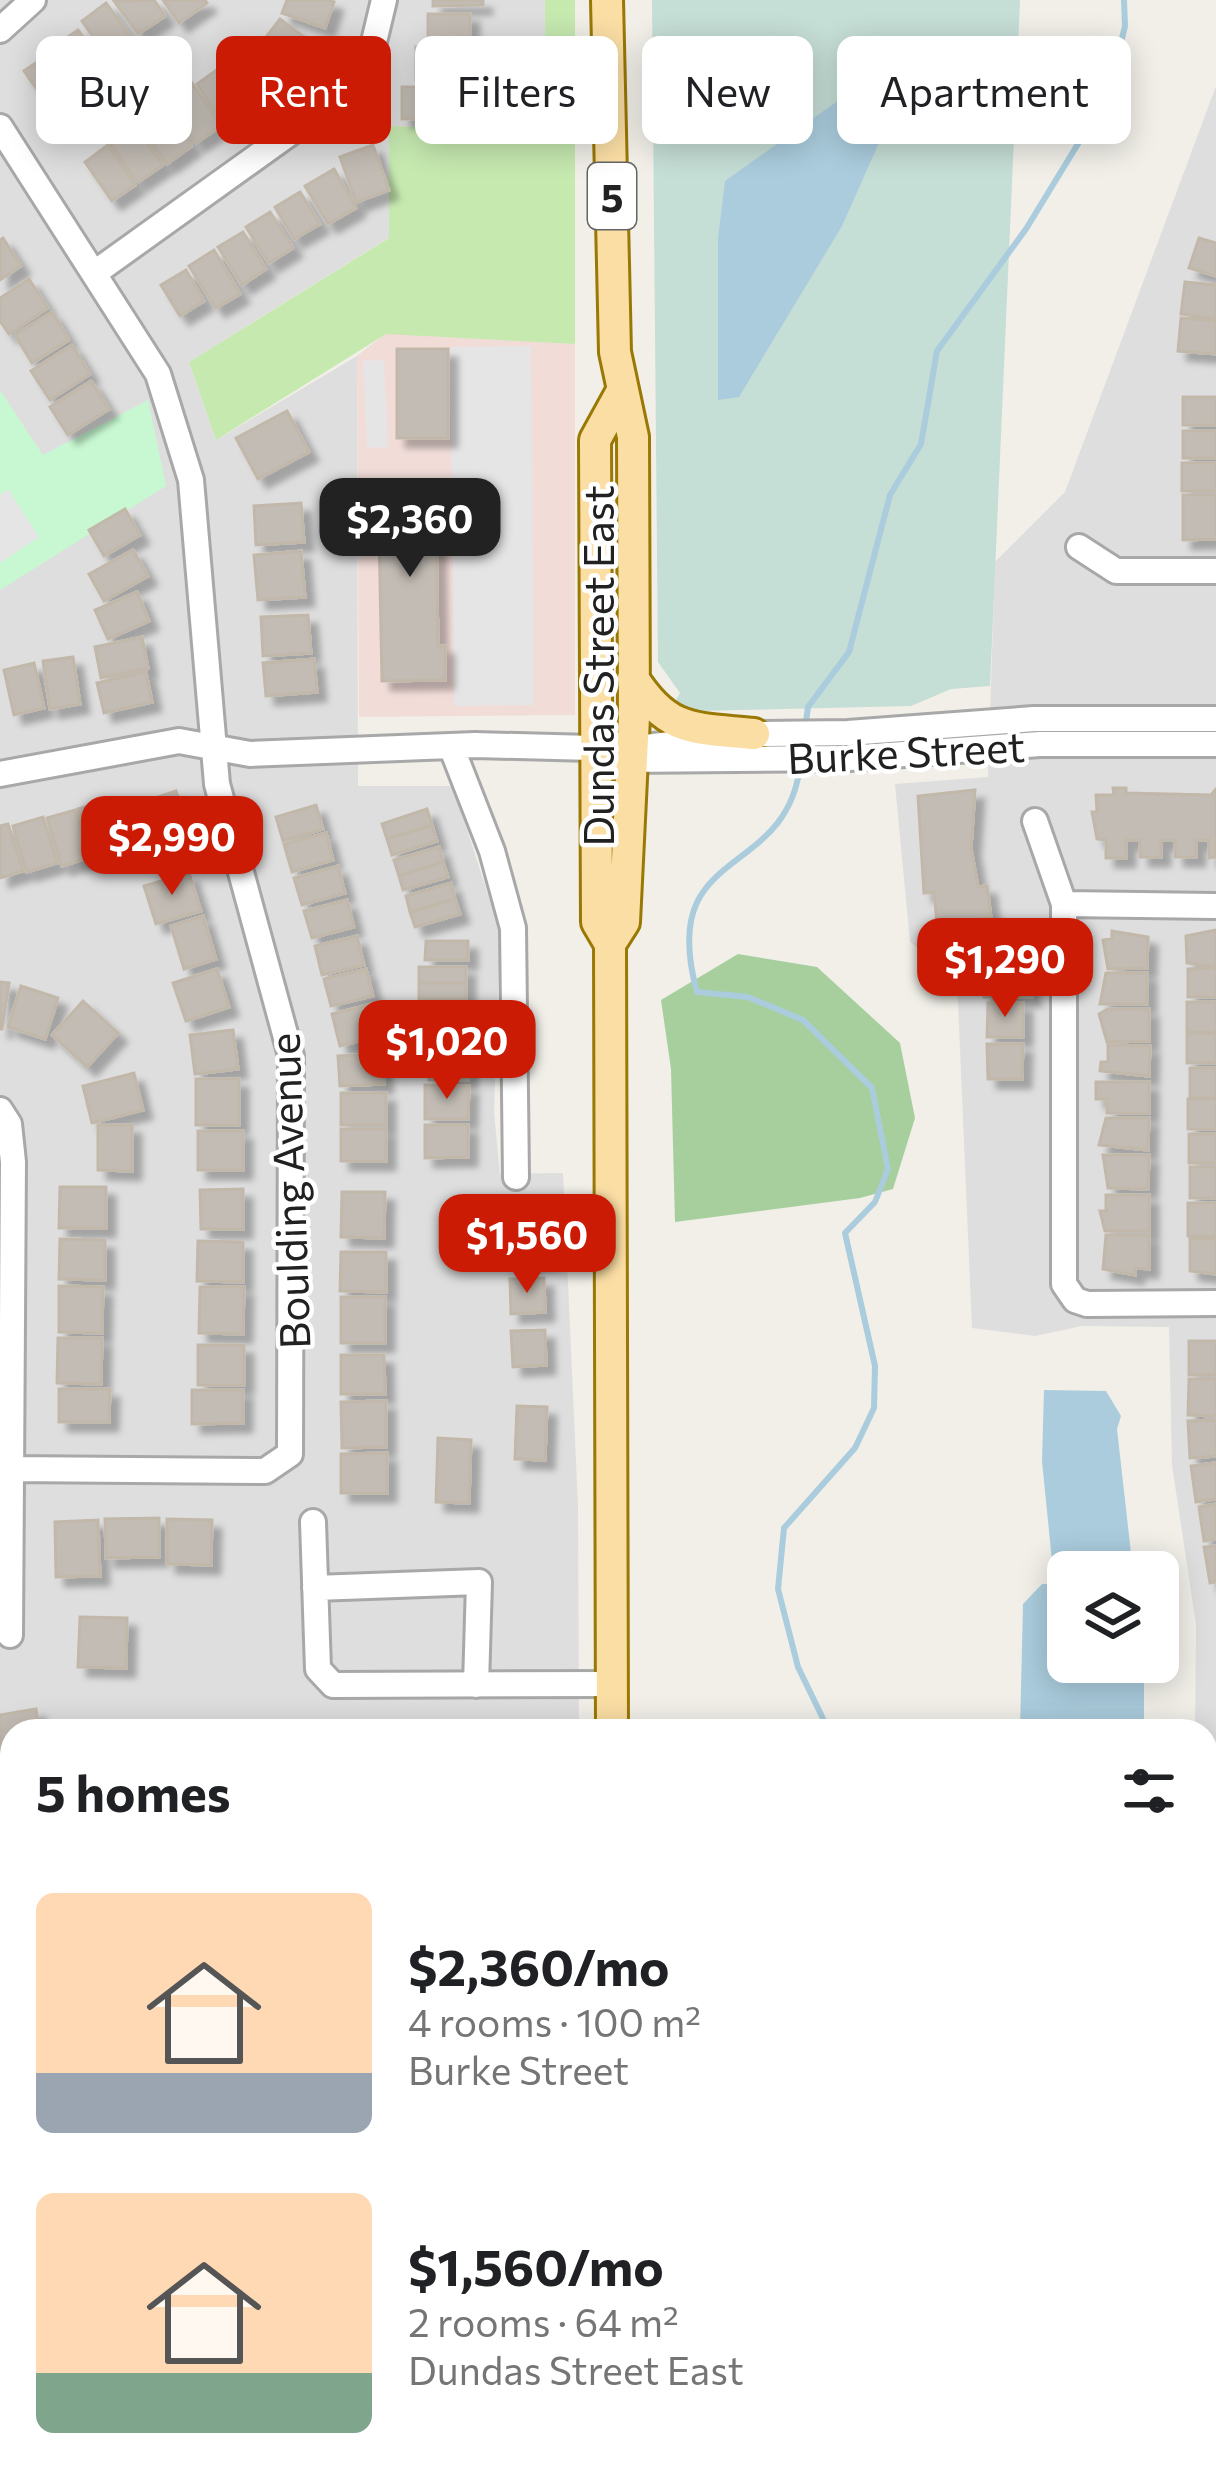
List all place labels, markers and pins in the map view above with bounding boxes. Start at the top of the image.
pin: $2,360 [312,478,508,580]
pin: $2,990 [74,796,270,898]
pin: $1,290 [907,918,1103,1020]
pin: $1,020 [349,1000,545,1102]
pin: $1,560 [429,1194,625,1296]

